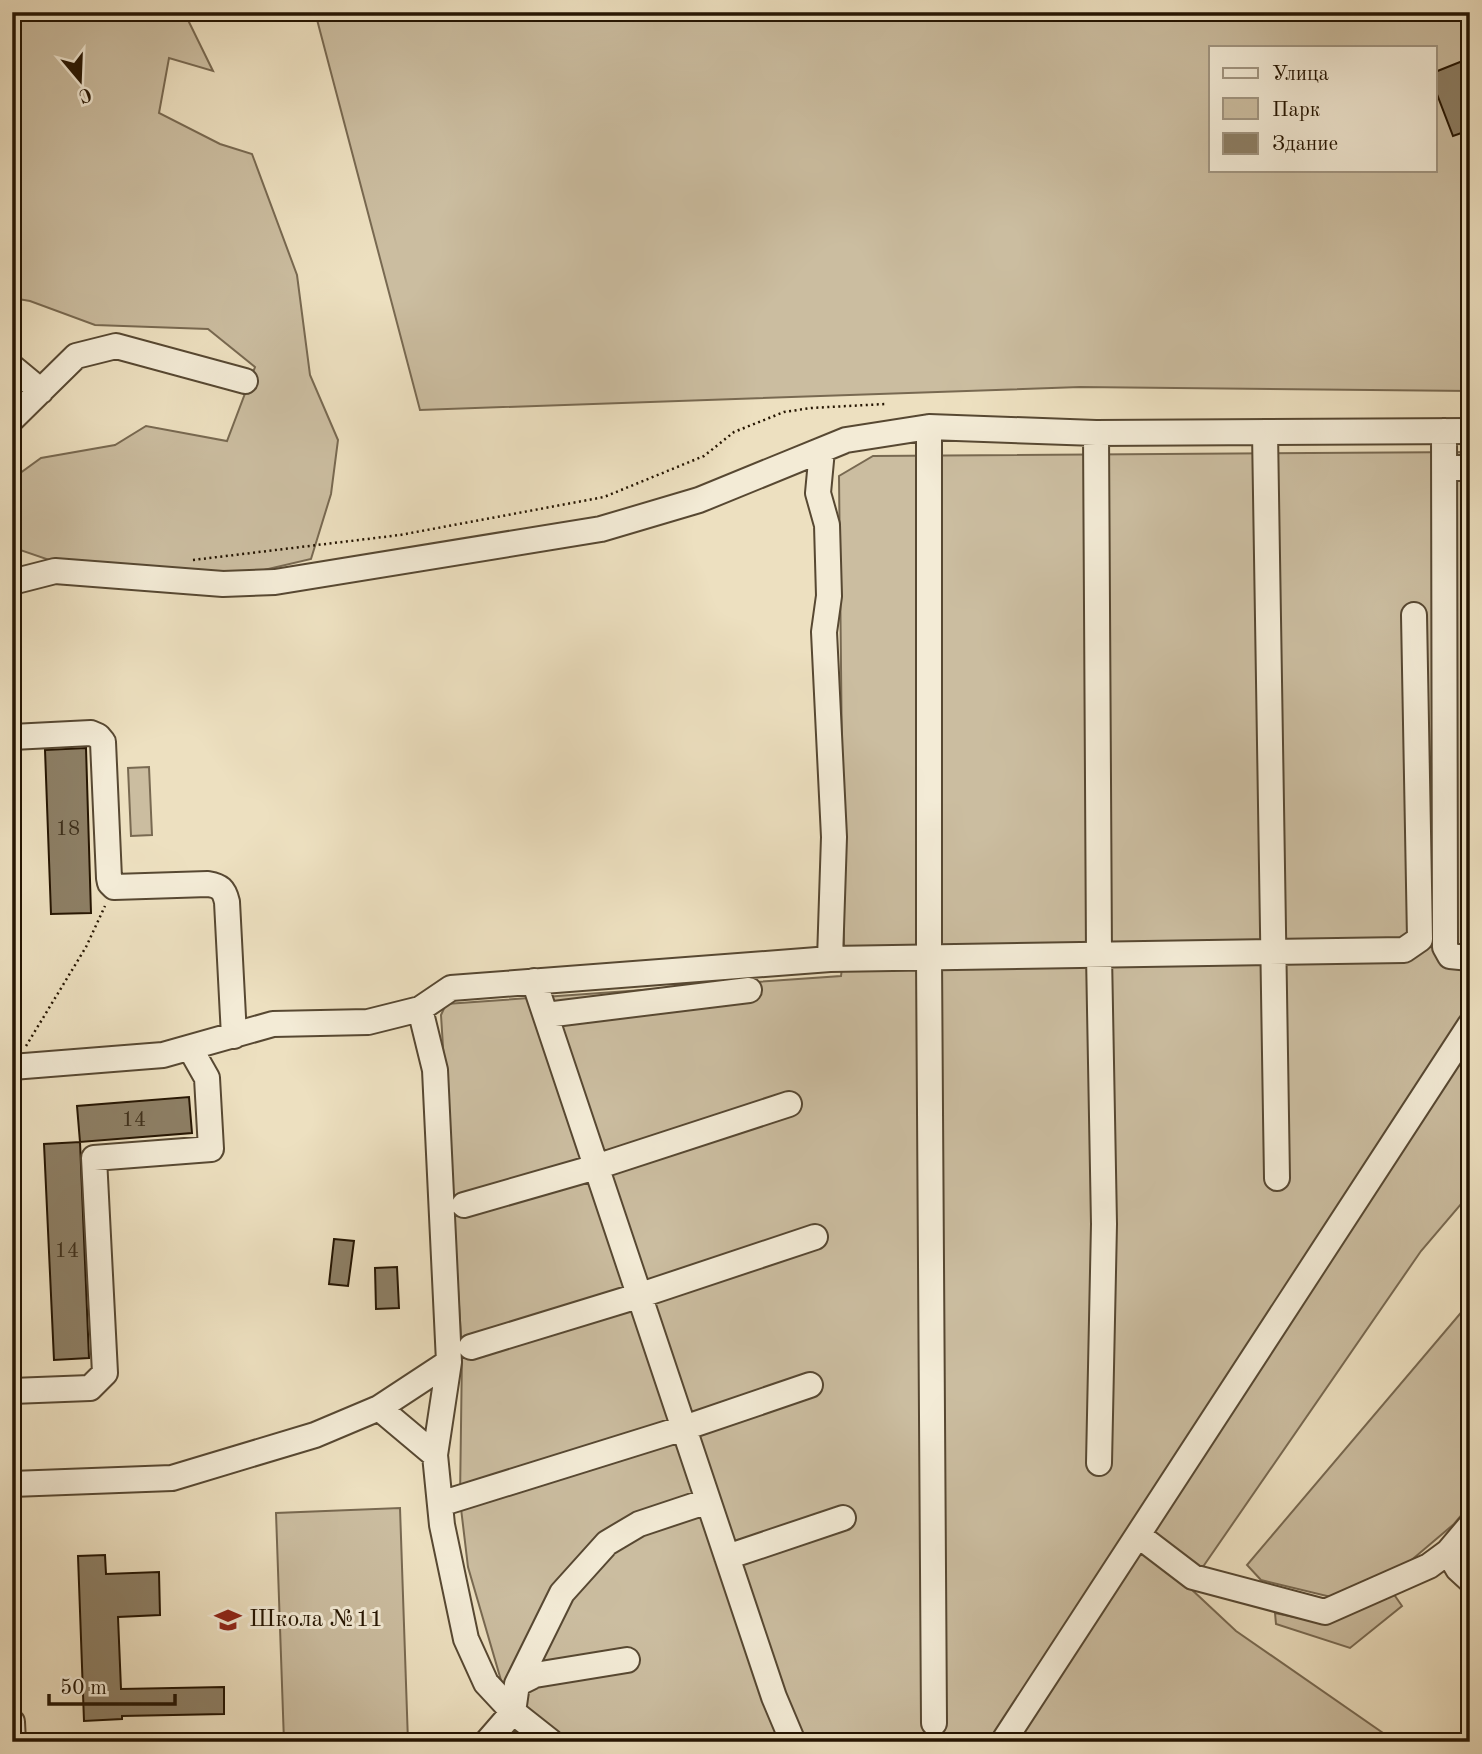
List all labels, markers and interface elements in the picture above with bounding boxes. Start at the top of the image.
north arrow [46,46,116,116]
legend [1209,46,1436,172]
text: Улица [1272,64,1329,85]
text: С [76,83,94,105]
text: Парк [1272,100,1321,121]
text: Здание [1272,134,1338,155]
house number: 18 [56,819,80,840]
house number: 14 [122,1110,146,1131]
house number: 14 [55,1241,79,1262]
school or university icon: Школа №11 [213,1605,243,1635]
place label: Школа №11 [249,1608,384,1632]
scale bar [49,1663,175,1707]
text: 50 m [60,1678,107,1699]

